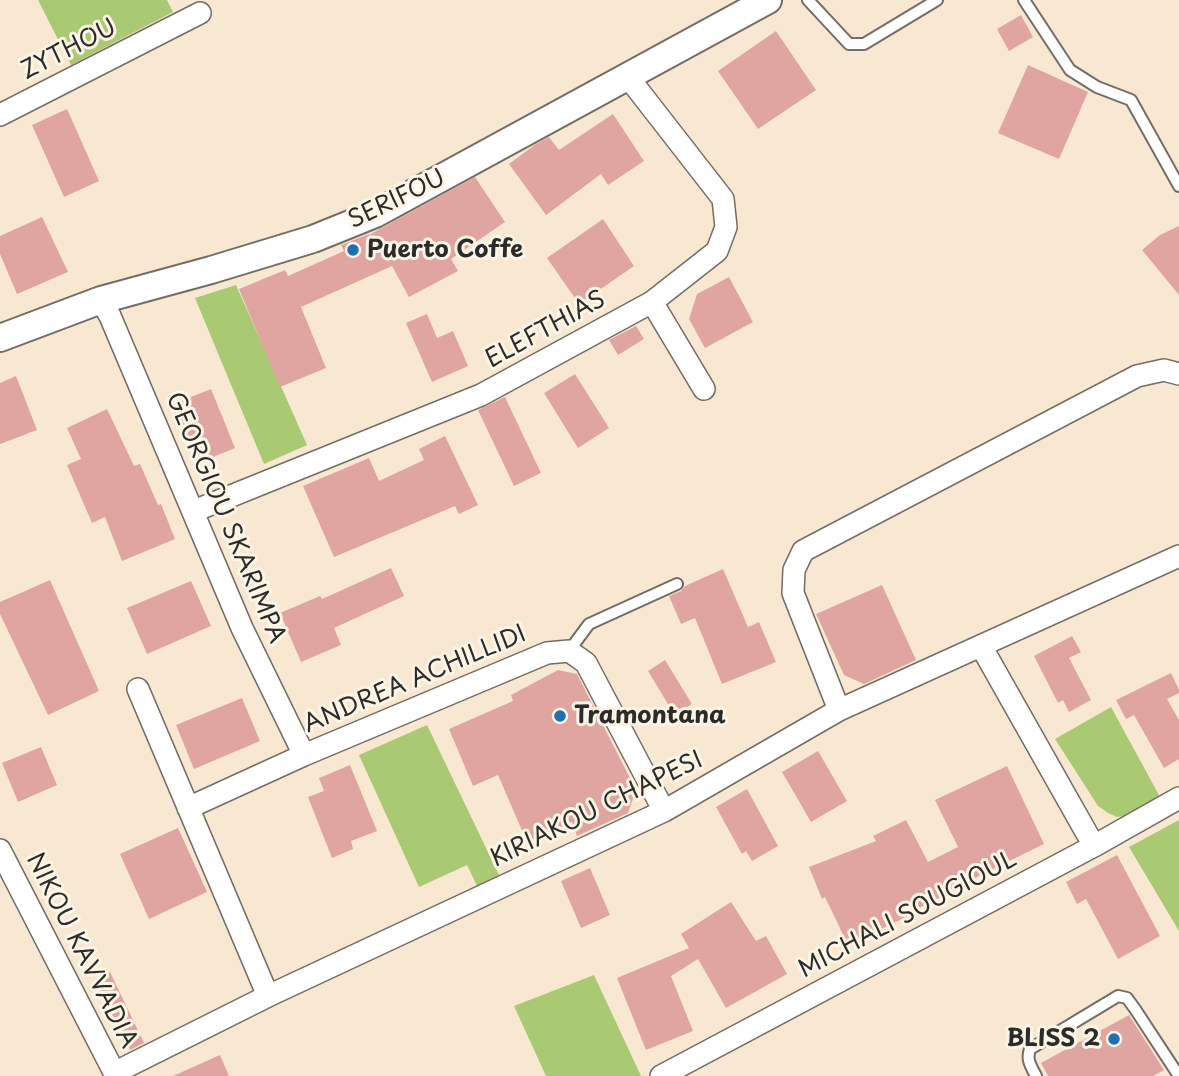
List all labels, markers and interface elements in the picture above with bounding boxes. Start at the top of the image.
street label: ZYTHOU [17,14,121,86]
street label: SERIFOU [344,164,450,236]
place label: Puerto Coffe [367,236,523,264]
marker: Puerto Coffe [345,242,361,258]
street label: ELEFTHIAS [481,285,611,375]
street label: GEORGIOU SKARIMPA [159,388,291,648]
street label: ANDREA ACHILLIDI [300,620,530,740]
place label: Tramontana [574,702,726,730]
marker: Tramontana [552,708,568,724]
street label: KIRIAKOU CHAPESI [486,746,708,874]
street label: MICHALI SOUGIOUL [794,845,1022,985]
street label: NIKOU KAVVADIA [19,849,143,1053]
place label: BLISS 2 [1006,1025,1100,1053]
marker: BLISS 2 [1106,1031,1122,1047]

